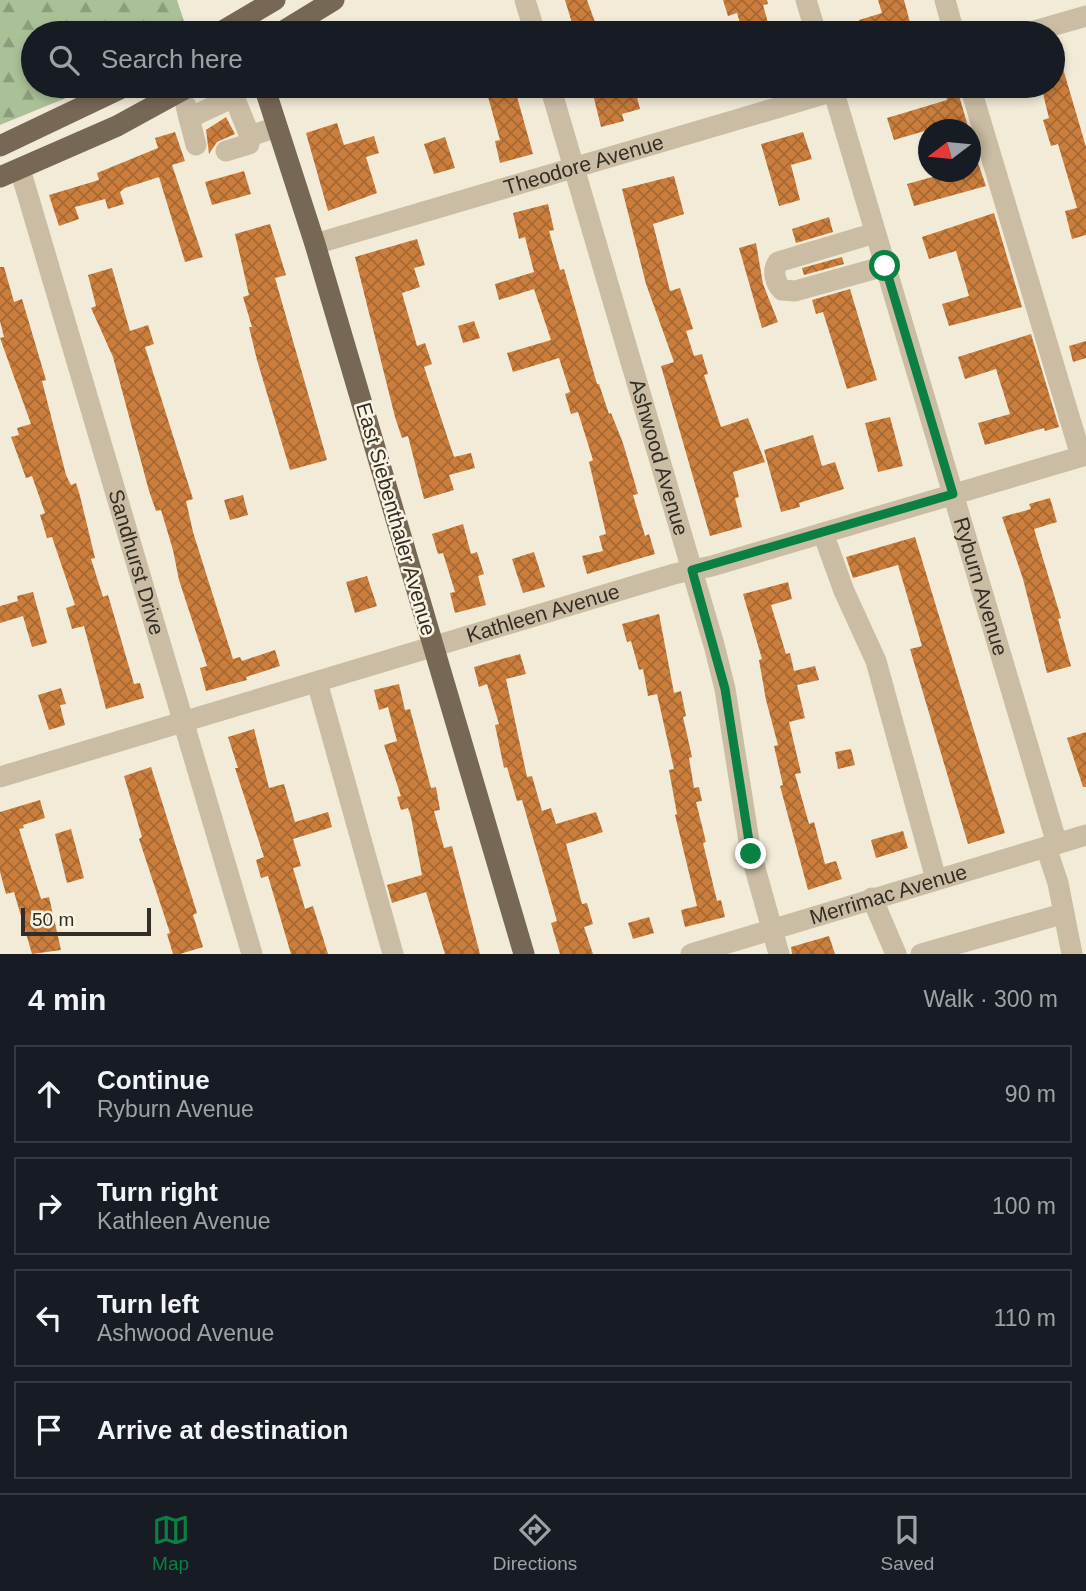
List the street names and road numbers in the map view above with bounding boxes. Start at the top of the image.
street label: Theodore Avenue [501,130,666,199]
street label: Ashwood Avenue [626,376,693,538]
street label: East Siebenthaler Avenue [352,400,441,638]
street label: Sandhurst Drive [104,487,169,638]
street label: Ryburn Avenue [950,514,1012,658]
street label: Kathleen Avenue [464,579,622,647]
street label: Merrimac Avenue [807,860,970,929]

